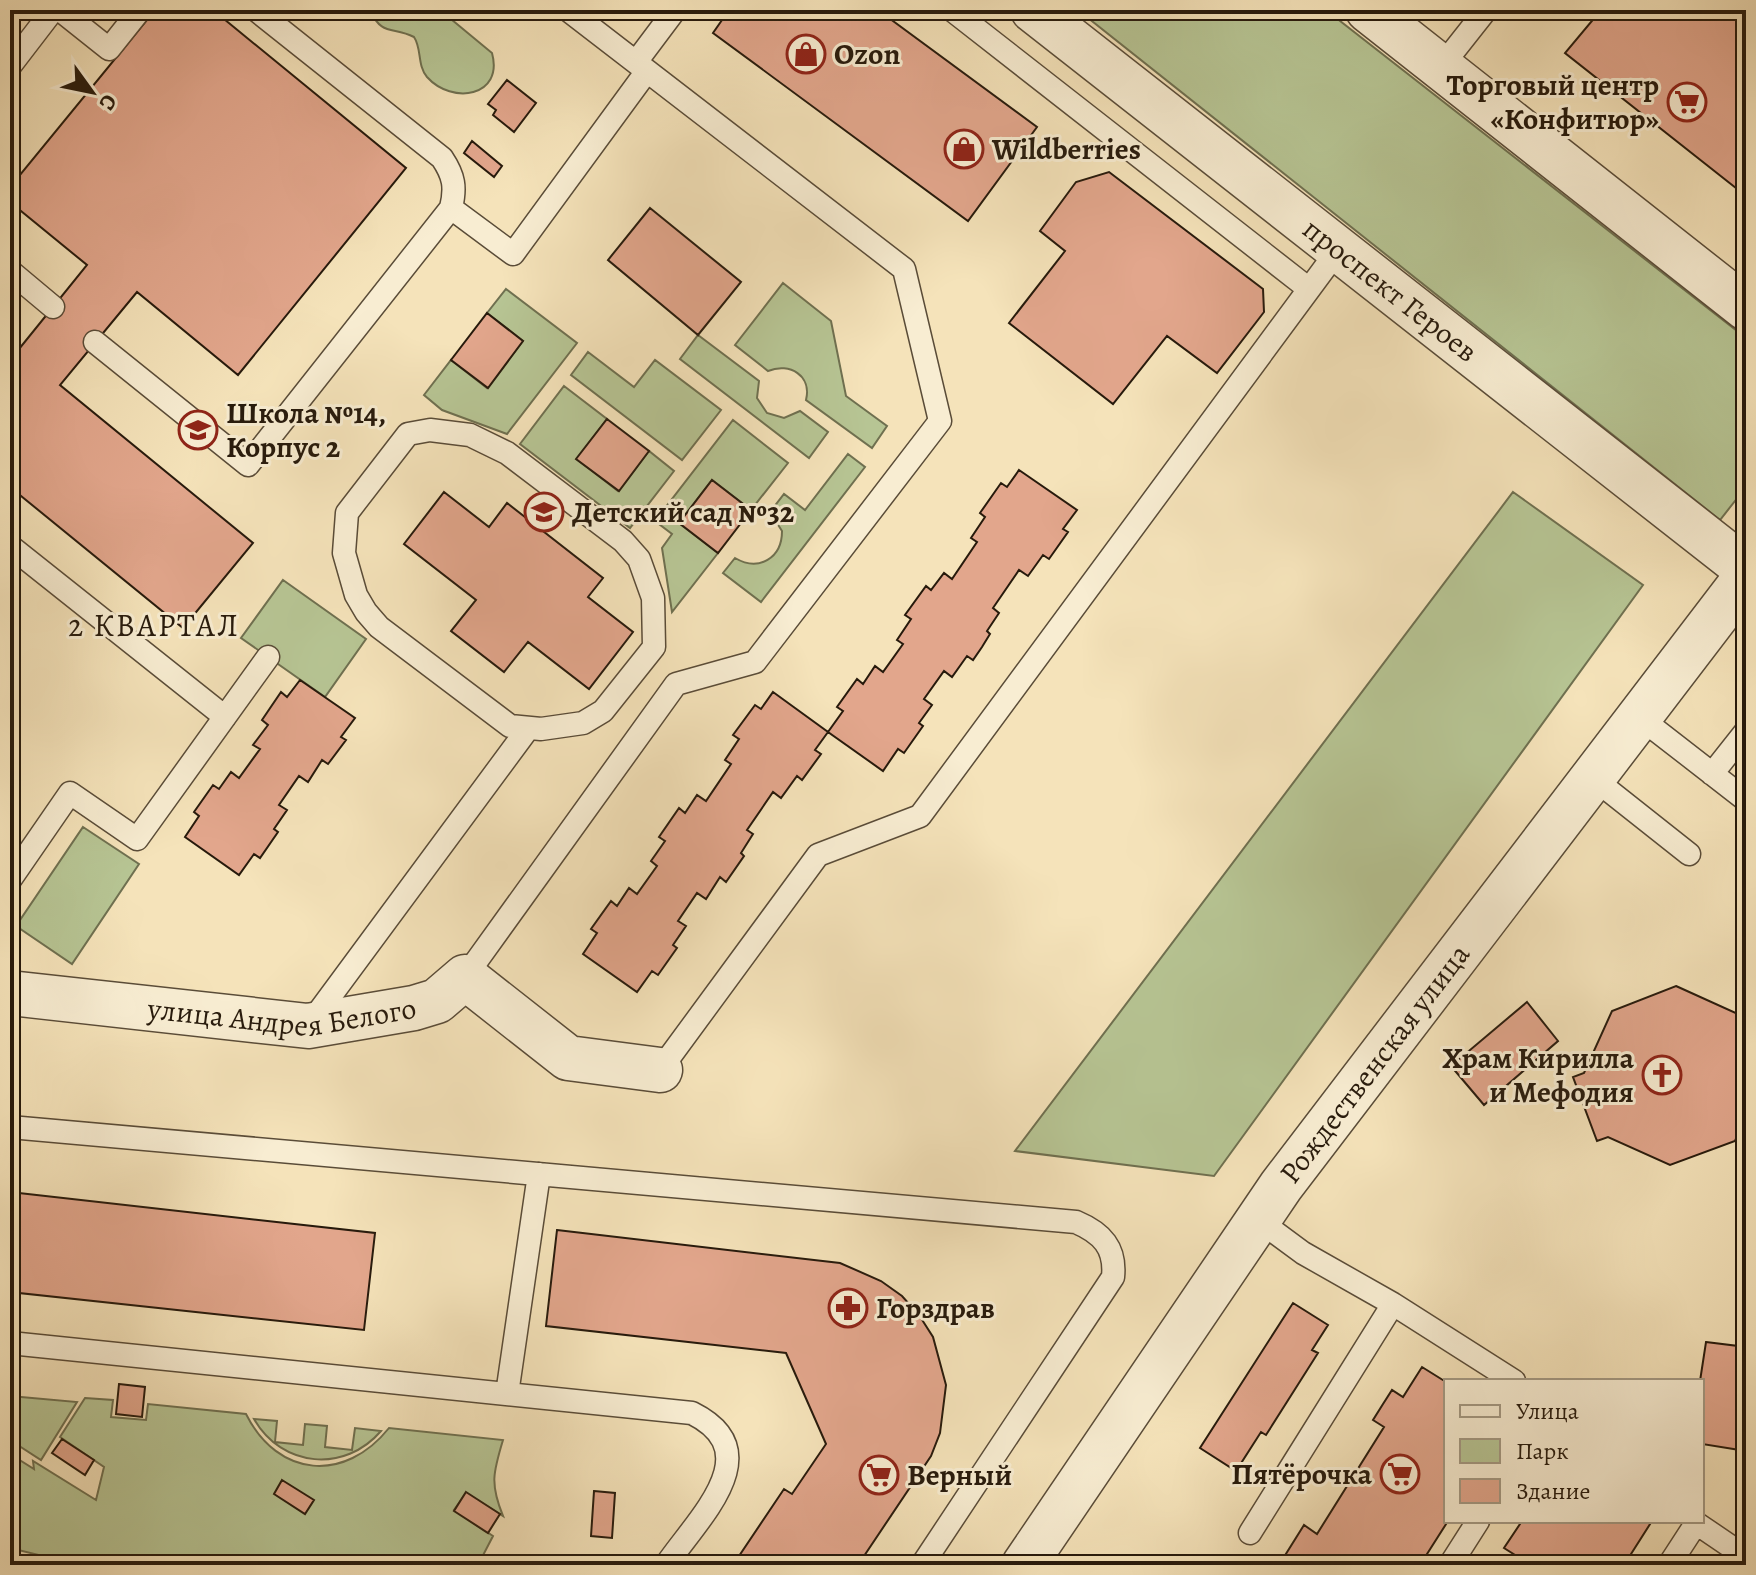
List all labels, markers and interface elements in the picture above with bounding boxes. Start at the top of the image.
shop icon: Ozon [785,33,827,75]
place label: Ozon [834,34,900,74]
north arrow [52,52,132,132]
place label: Торговый центр «Конфитюр» [1447,65,1659,139]
supermarket icon: Торговый центр «Конфитюр» [1666,81,1708,123]
text: С [92,88,124,116]
shop icon: Wildberries [943,128,985,170]
place label: Wildberries [991,129,1141,169]
street label: проспект Героев [1295,209,1486,371]
place label: Школа №14, Корпус 2 [226,393,386,467]
school or university icon: Школа №14, Корпус 2 [177,409,219,451]
school or university icon: Детский сад №32 [523,491,565,533]
place label: Детский сад №32 [572,492,795,532]
district label: 2 КВАРТАЛ [68,603,240,647]
street label: Рождественская улица [1270,935,1479,1191]
street label: улица Андрея Белого [145,988,419,1046]
place label: Храм Кирилла и Мефодия [1442,1038,1635,1112]
church icon: Храм Кирилла и Мефодия [1641,1054,1683,1096]
pharmacy icon: Горздрав [827,1287,869,1329]
place label: Горздрав [876,1288,995,1328]
legend [1444,1379,1704,1523]
text: Улица [1516,1395,1579,1427]
text: Парк [1516,1435,1569,1467]
supermarket icon: Пятёрочка [1379,1453,1421,1495]
supermarket icon: Верный [858,1454,900,1496]
place label: Пятёрочка [1231,1454,1373,1494]
place label: Верный [907,1455,1012,1495]
text: Здание [1516,1475,1591,1507]

